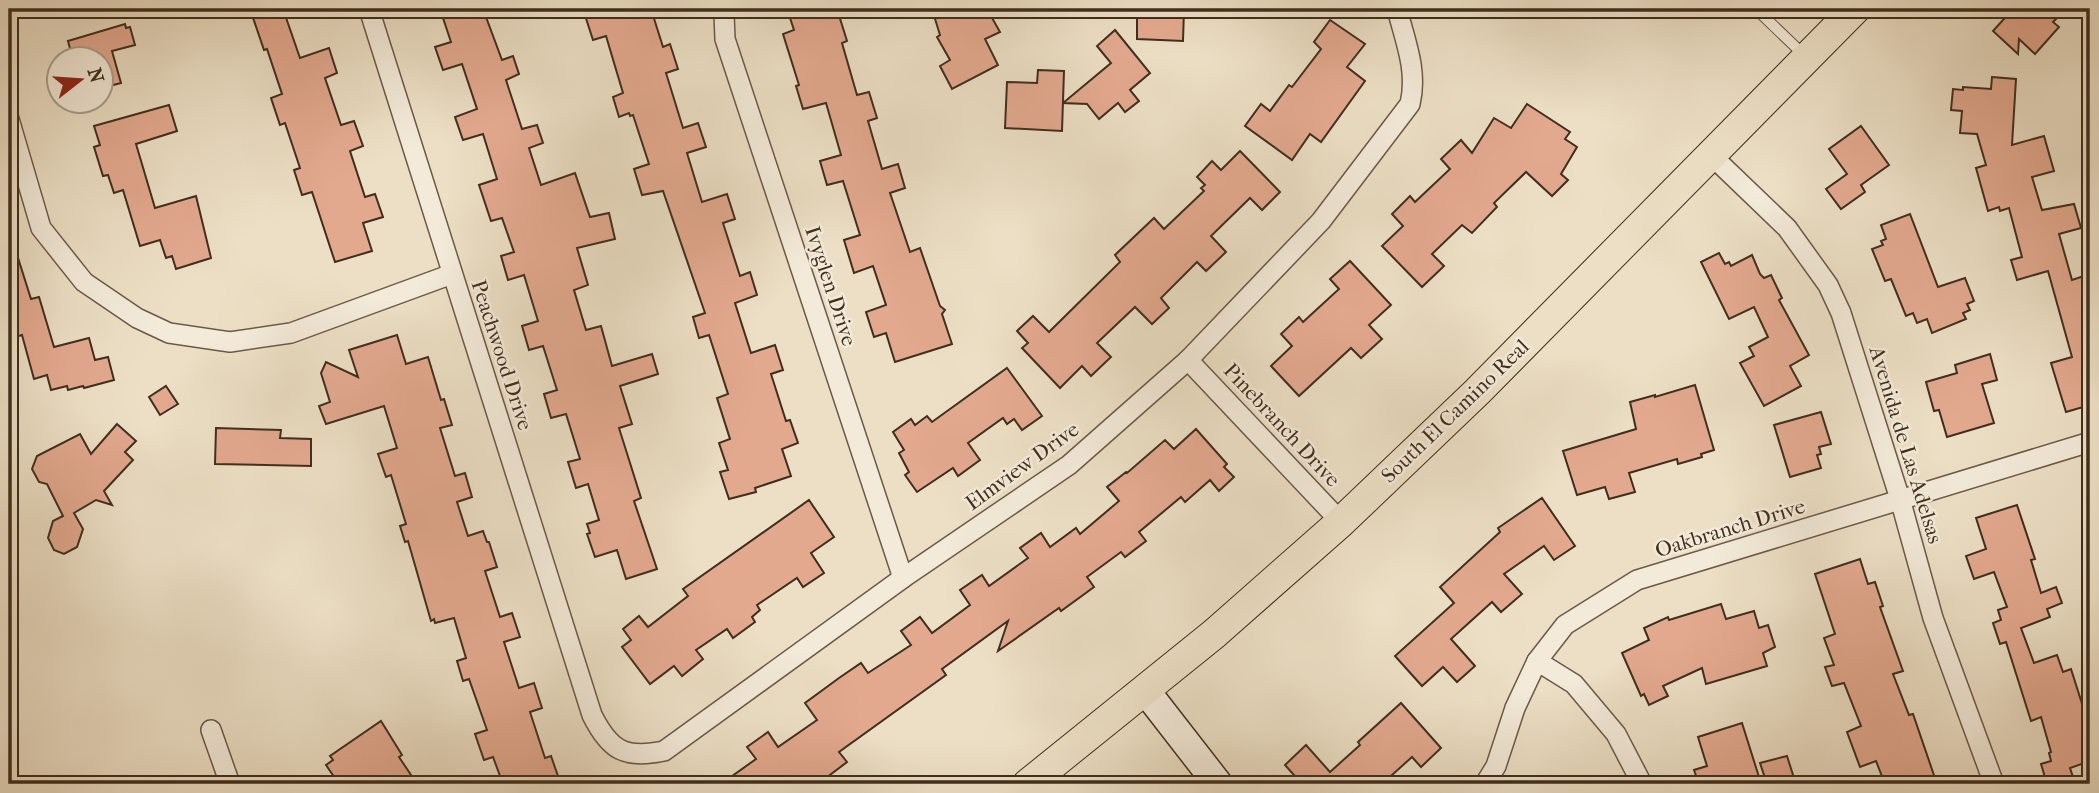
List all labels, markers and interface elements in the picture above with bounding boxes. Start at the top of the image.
north arrow [46,46,116,116]
text: N [83,65,108,86]
street label: Ivyglen Drive [800,223,862,349]
street label: Peachwood Drive [466,277,538,433]
street label: South El Camino Real [1376,334,1534,488]
street label: Avenida de Las Adelsas [1864,343,1948,547]
street label: Pinebranch Drive [1219,358,1345,492]
street label: Elmview Drive [961,417,1083,515]
street label: Oakbranch Drive [1652,494,1808,562]

